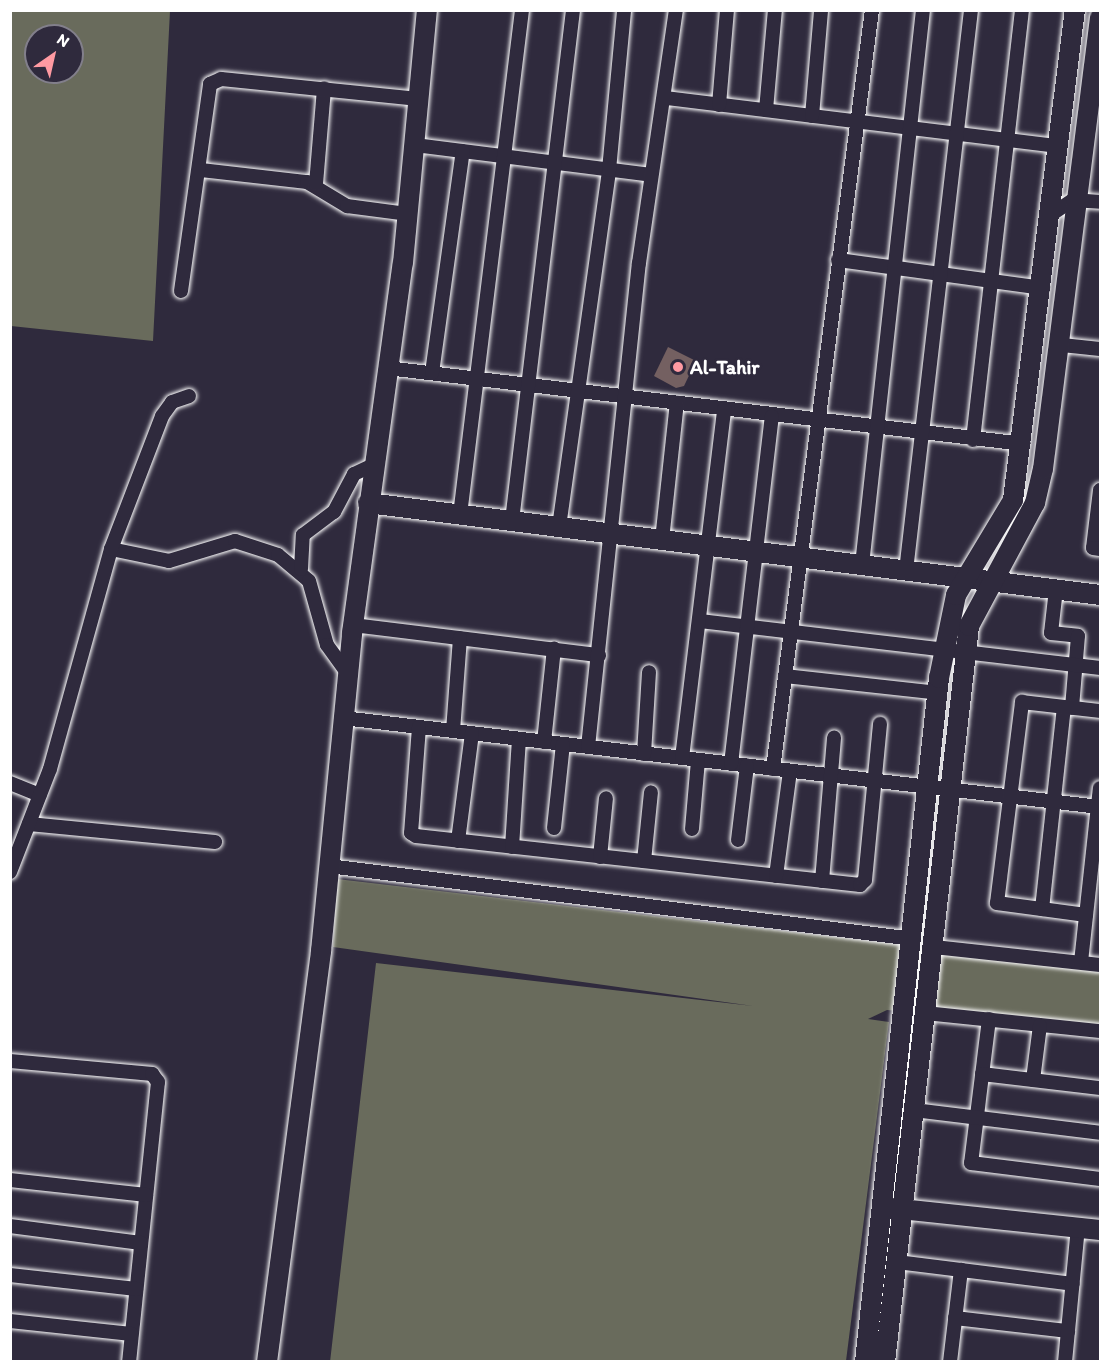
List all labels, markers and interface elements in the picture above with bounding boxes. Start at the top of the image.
north arrow [24,24,84,84]
text: N [53,29,73,51]
place label: Al-Tahir [690,355,759,379]
marker: Al-Tahir [671,360,685,374]

